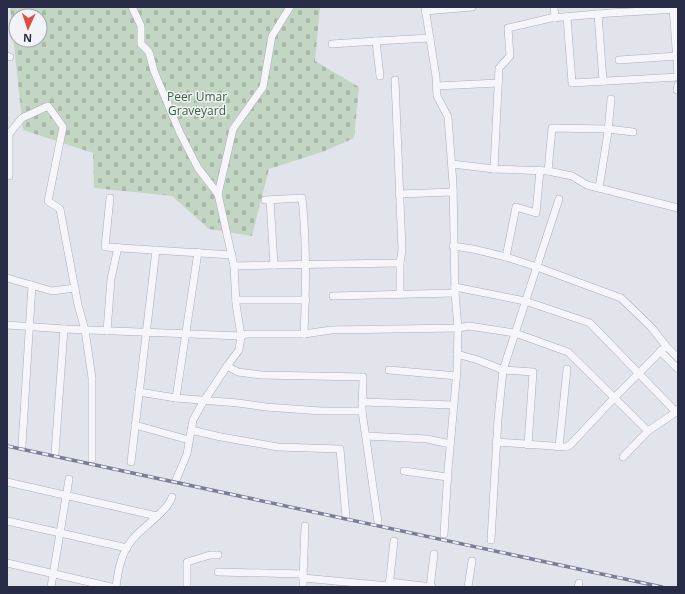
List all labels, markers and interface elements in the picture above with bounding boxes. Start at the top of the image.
north arrow [8,8,48,48]
text: N [23,31,32,46]
park label: Peer Umar Graveyard [167,88,227,119]

